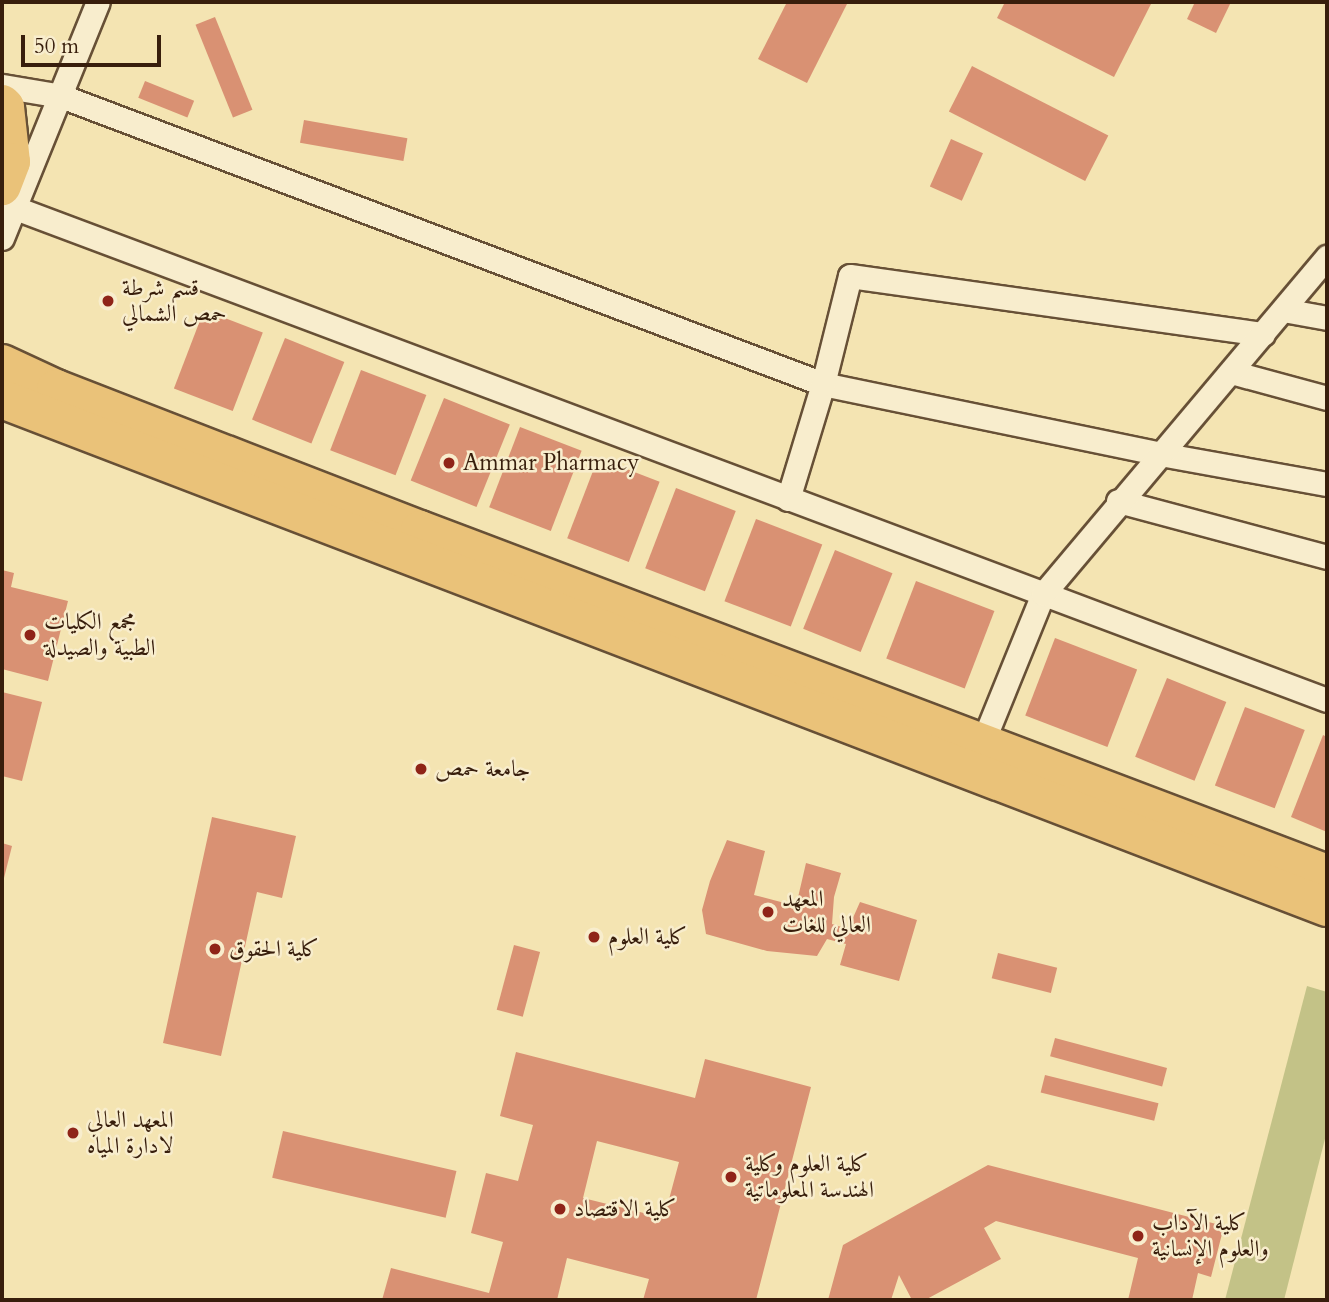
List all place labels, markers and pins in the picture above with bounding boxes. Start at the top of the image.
place label: قسم شرطة حمص الشمالي [122,274,227,328]
marker: قسم شرطة حمص الشمالي [100,293,116,309]
place label: Ammar Pharmacy [463,449,639,477]
marker: Ammar Pharmacy [441,455,457,471]
place label: مجمع الكليات الطبية والصيدلة [44,608,156,662]
marker: مجمع الكليات الطبية والصيدلة [22,627,38,643]
place label: جامعة حمص [435,755,530,783]
marker: جامعة حمص [413,761,429,777]
place label: المعهد العالي للغات [782,885,871,939]
marker: المعهد العالي للغات [760,904,776,920]
place label: كلية العلوم [608,923,687,951]
marker: كلية العلوم [586,929,602,945]
place label: كلية الحقوق [229,935,319,963]
marker: كلية الحقوق [207,941,223,957]
place label: المعهد العالي لادارة المياه [87,1106,174,1160]
marker: المعهد العالي لادارة المياه [65,1125,81,1141]
place label: كلية العلوم وكلية الهندسة المعلوماتية [745,1150,874,1204]
marker: كلية العلوم وكلية الهندسة المعلوماتية [723,1169,739,1185]
place label: كلية الاقتصاد [574,1195,677,1223]
marker: كلية الاقتصاد [552,1201,568,1217]
place label: كلية الآداب والعلوم الإنسانية [1152,1209,1269,1263]
marker: كلية الآداب والعلوم الإنسانية [1130,1228,1146,1244]

